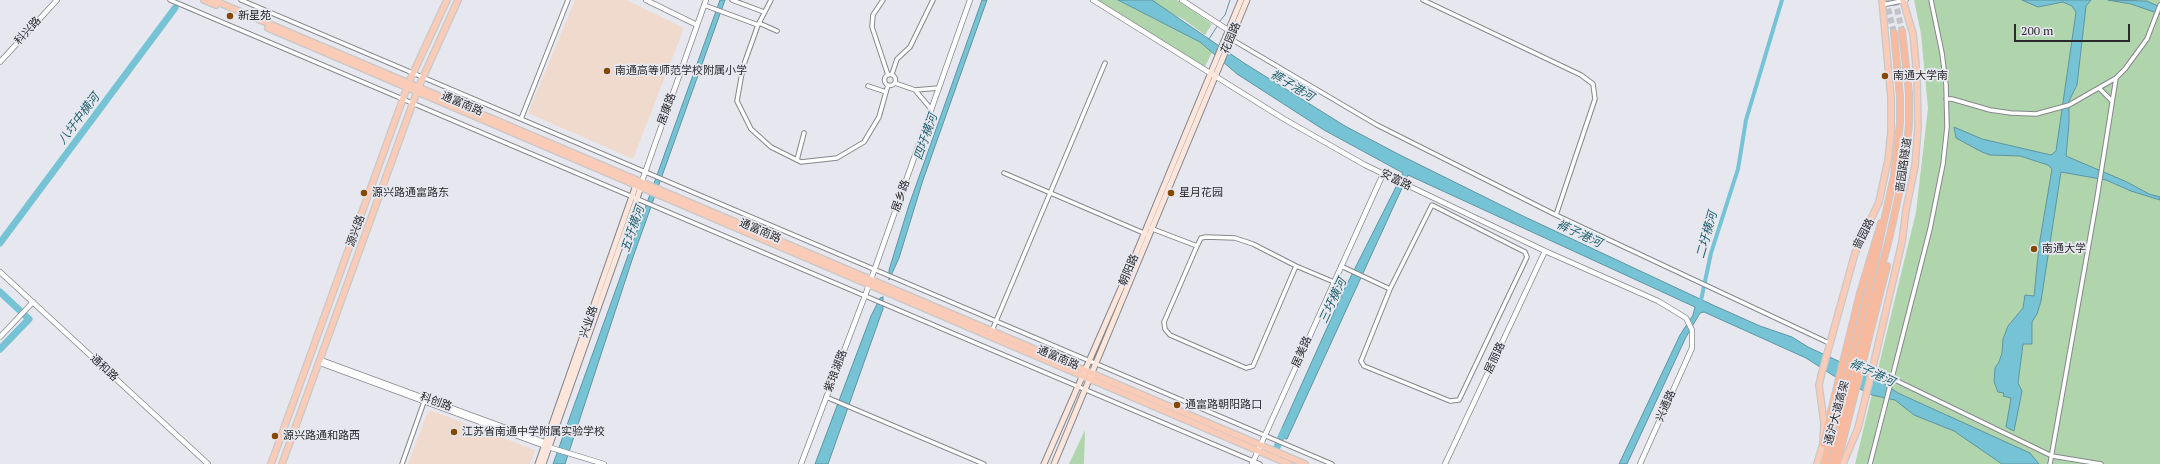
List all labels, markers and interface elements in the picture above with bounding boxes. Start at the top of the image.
place label: 新星苑 [238,9,271,23]
marker: 新星苑 [225,11,235,21]
street label: 科兴路 [12,14,44,48]
scale bar [2016,16,2132,42]
street label: 花园路 [1218,20,1244,56]
text: 200 m [2021,23,2053,38]
place label: 南通高等师范学校附属小学 [615,64,747,78]
marker: 南通高等师范学校附属小学 [602,66,612,76]
water label: 裤子港河 [1268,67,1316,105]
place label: 南通大学南 [1893,69,1948,83]
marker: 南通大学南 [1880,71,1890,81]
street label: 通富南路 [439,89,485,119]
water label: 八圩中横河 [55,91,103,147]
street label: 居康路 [655,91,679,127]
water label: 四圩横河 [911,112,941,162]
street label: 啬园路隧道 [1894,137,1914,193]
street label: 安富路 [1378,167,1414,193]
street label: 居乡路 [889,178,913,214]
place label: 源兴路通富路东 [372,186,449,200]
place label: 星月花园 [1179,186,1223,200]
marker: 源兴路通富路东 [359,188,369,198]
marker: 星月花园 [1166,188,1176,198]
water label: 五圩横河 [618,204,648,254]
water label: 二圩横河 [1693,210,1721,260]
street label: 源兴路 [344,213,368,249]
street label: 通富南路 [737,216,783,246]
street label: 啬园路 [1851,216,1877,252]
water label: 裤子港河 [1554,217,1604,251]
place label: 南通大学 [2042,242,2086,256]
marker: 南通大学 [2029,244,2039,254]
street label: 朝阳路 [1116,252,1142,288]
water label: 三圩横河 [1316,276,1350,326]
street label: 兴业路 [577,304,601,340]
street label: 居美路 [1289,334,1315,370]
street label: 居丽路 [1482,340,1508,376]
street label: 通富南路 [1035,343,1081,373]
street label: 紫琅湖路 [822,348,850,394]
street label: 通和路 [87,352,121,384]
water label: 裤子港河 [1847,356,1897,390]
street label: 通沪大道高架 [1822,379,1852,447]
street label: 兴通路 [1653,388,1679,424]
street label: 科创路 [418,390,454,414]
place label: 通富路朝阳路口 [1185,398,1262,412]
marker: 通富路朝阳路口 [1172,400,1182,410]
place label: 江苏省南通中学附属实验学校 [462,425,605,439]
marker: 江苏省南通中学附属实验学校 [449,427,459,437]
place label: 源兴路通和路西 [283,429,360,443]
marker: 源兴路通和路西 [270,431,280,441]

